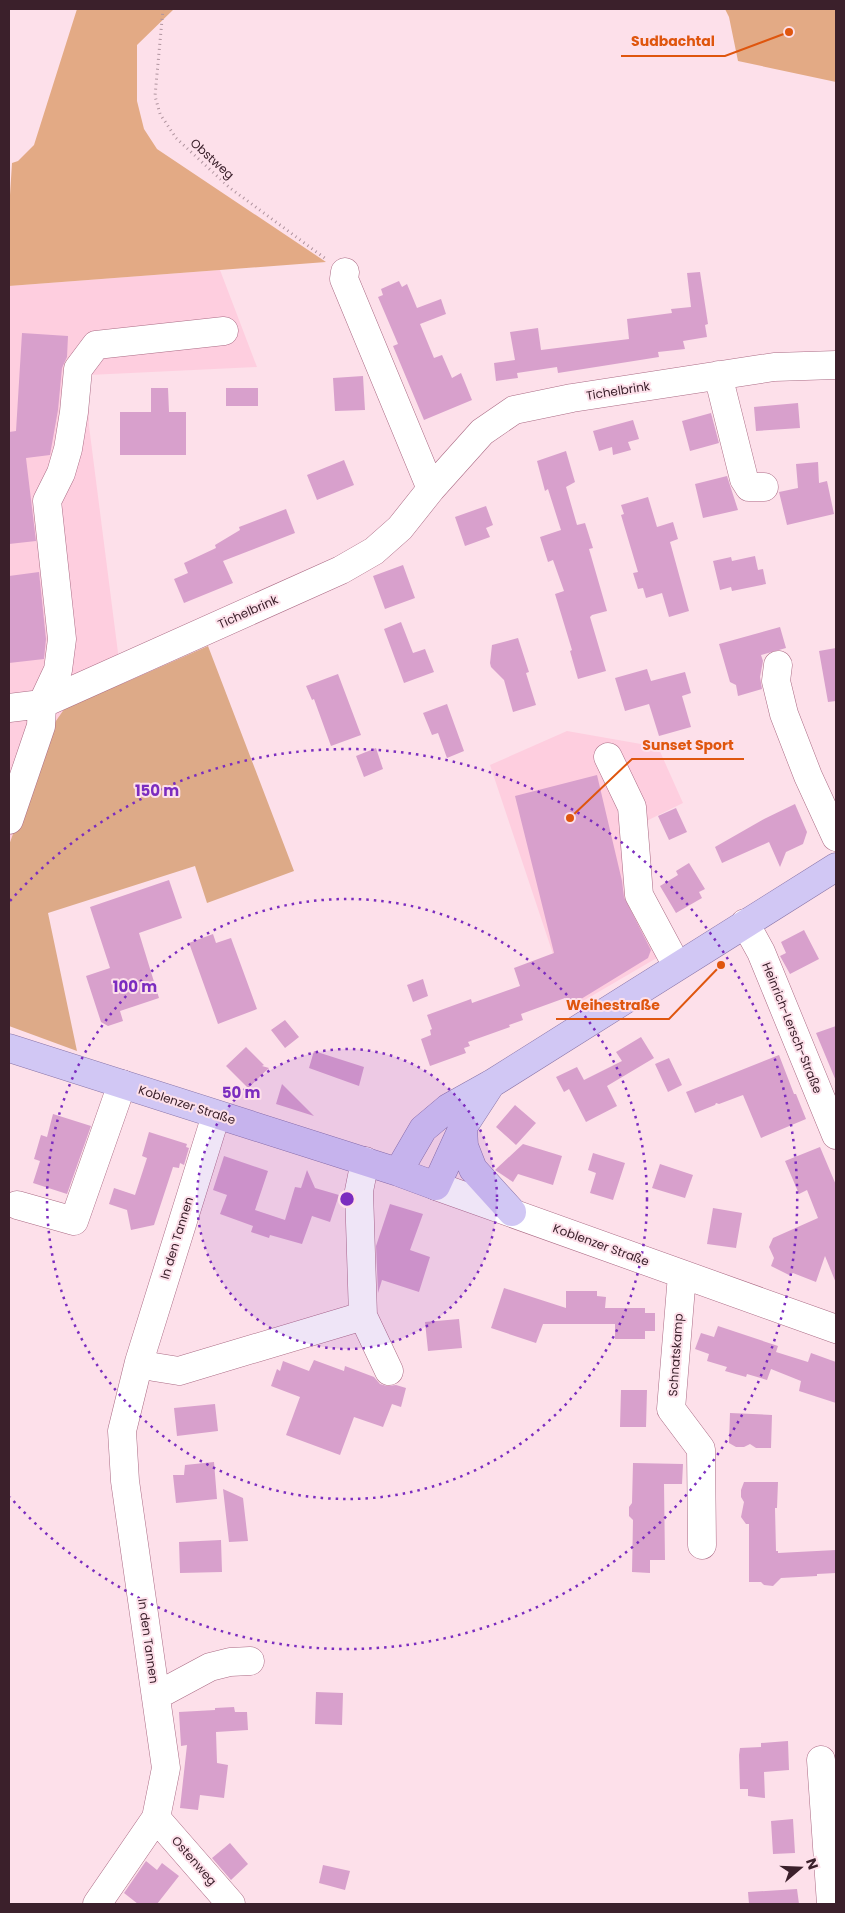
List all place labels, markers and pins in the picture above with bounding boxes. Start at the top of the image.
callout: Sudbachtal [621,27,725,56]
callout: Sunset Sport [632,730,744,759]
callout: Weihestraße [556,990,669,1019]
centre of rings [338,1190,356,1208]

